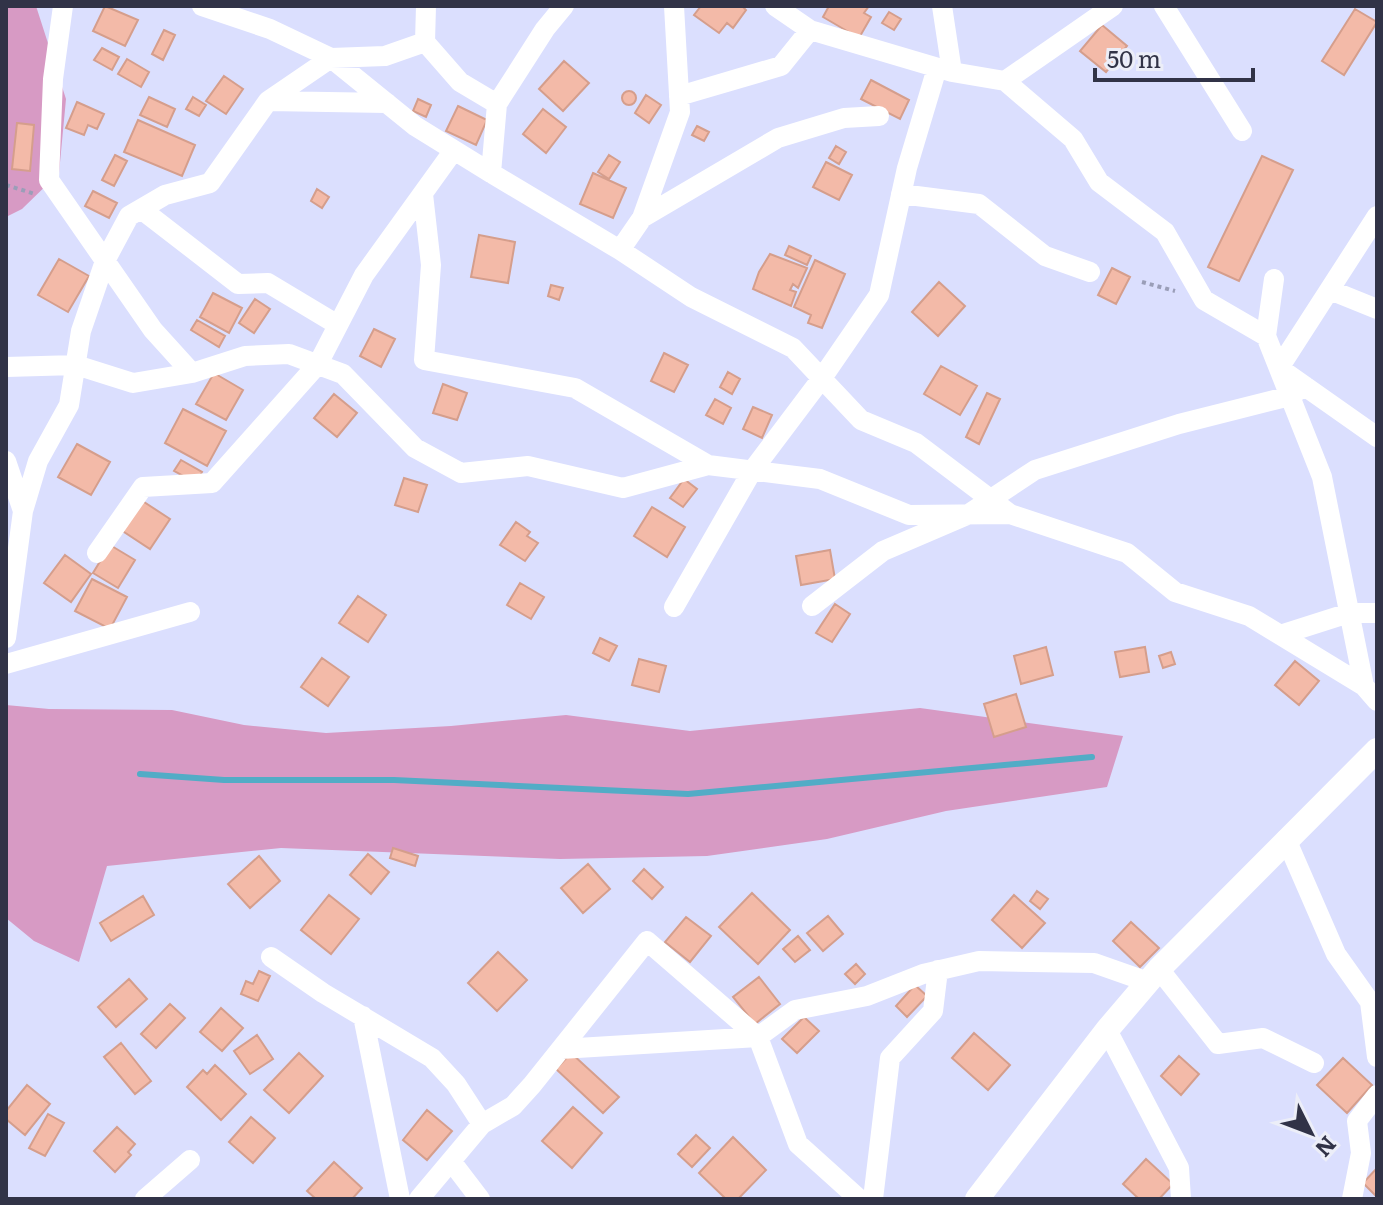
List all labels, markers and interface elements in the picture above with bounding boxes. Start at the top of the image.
scale bar [1095,32,1253,82]
text: 50 m [1107,40,1161,75]
north arrow [1271,1093,1351,1173]
text: N [1309,1129,1345,1165]

